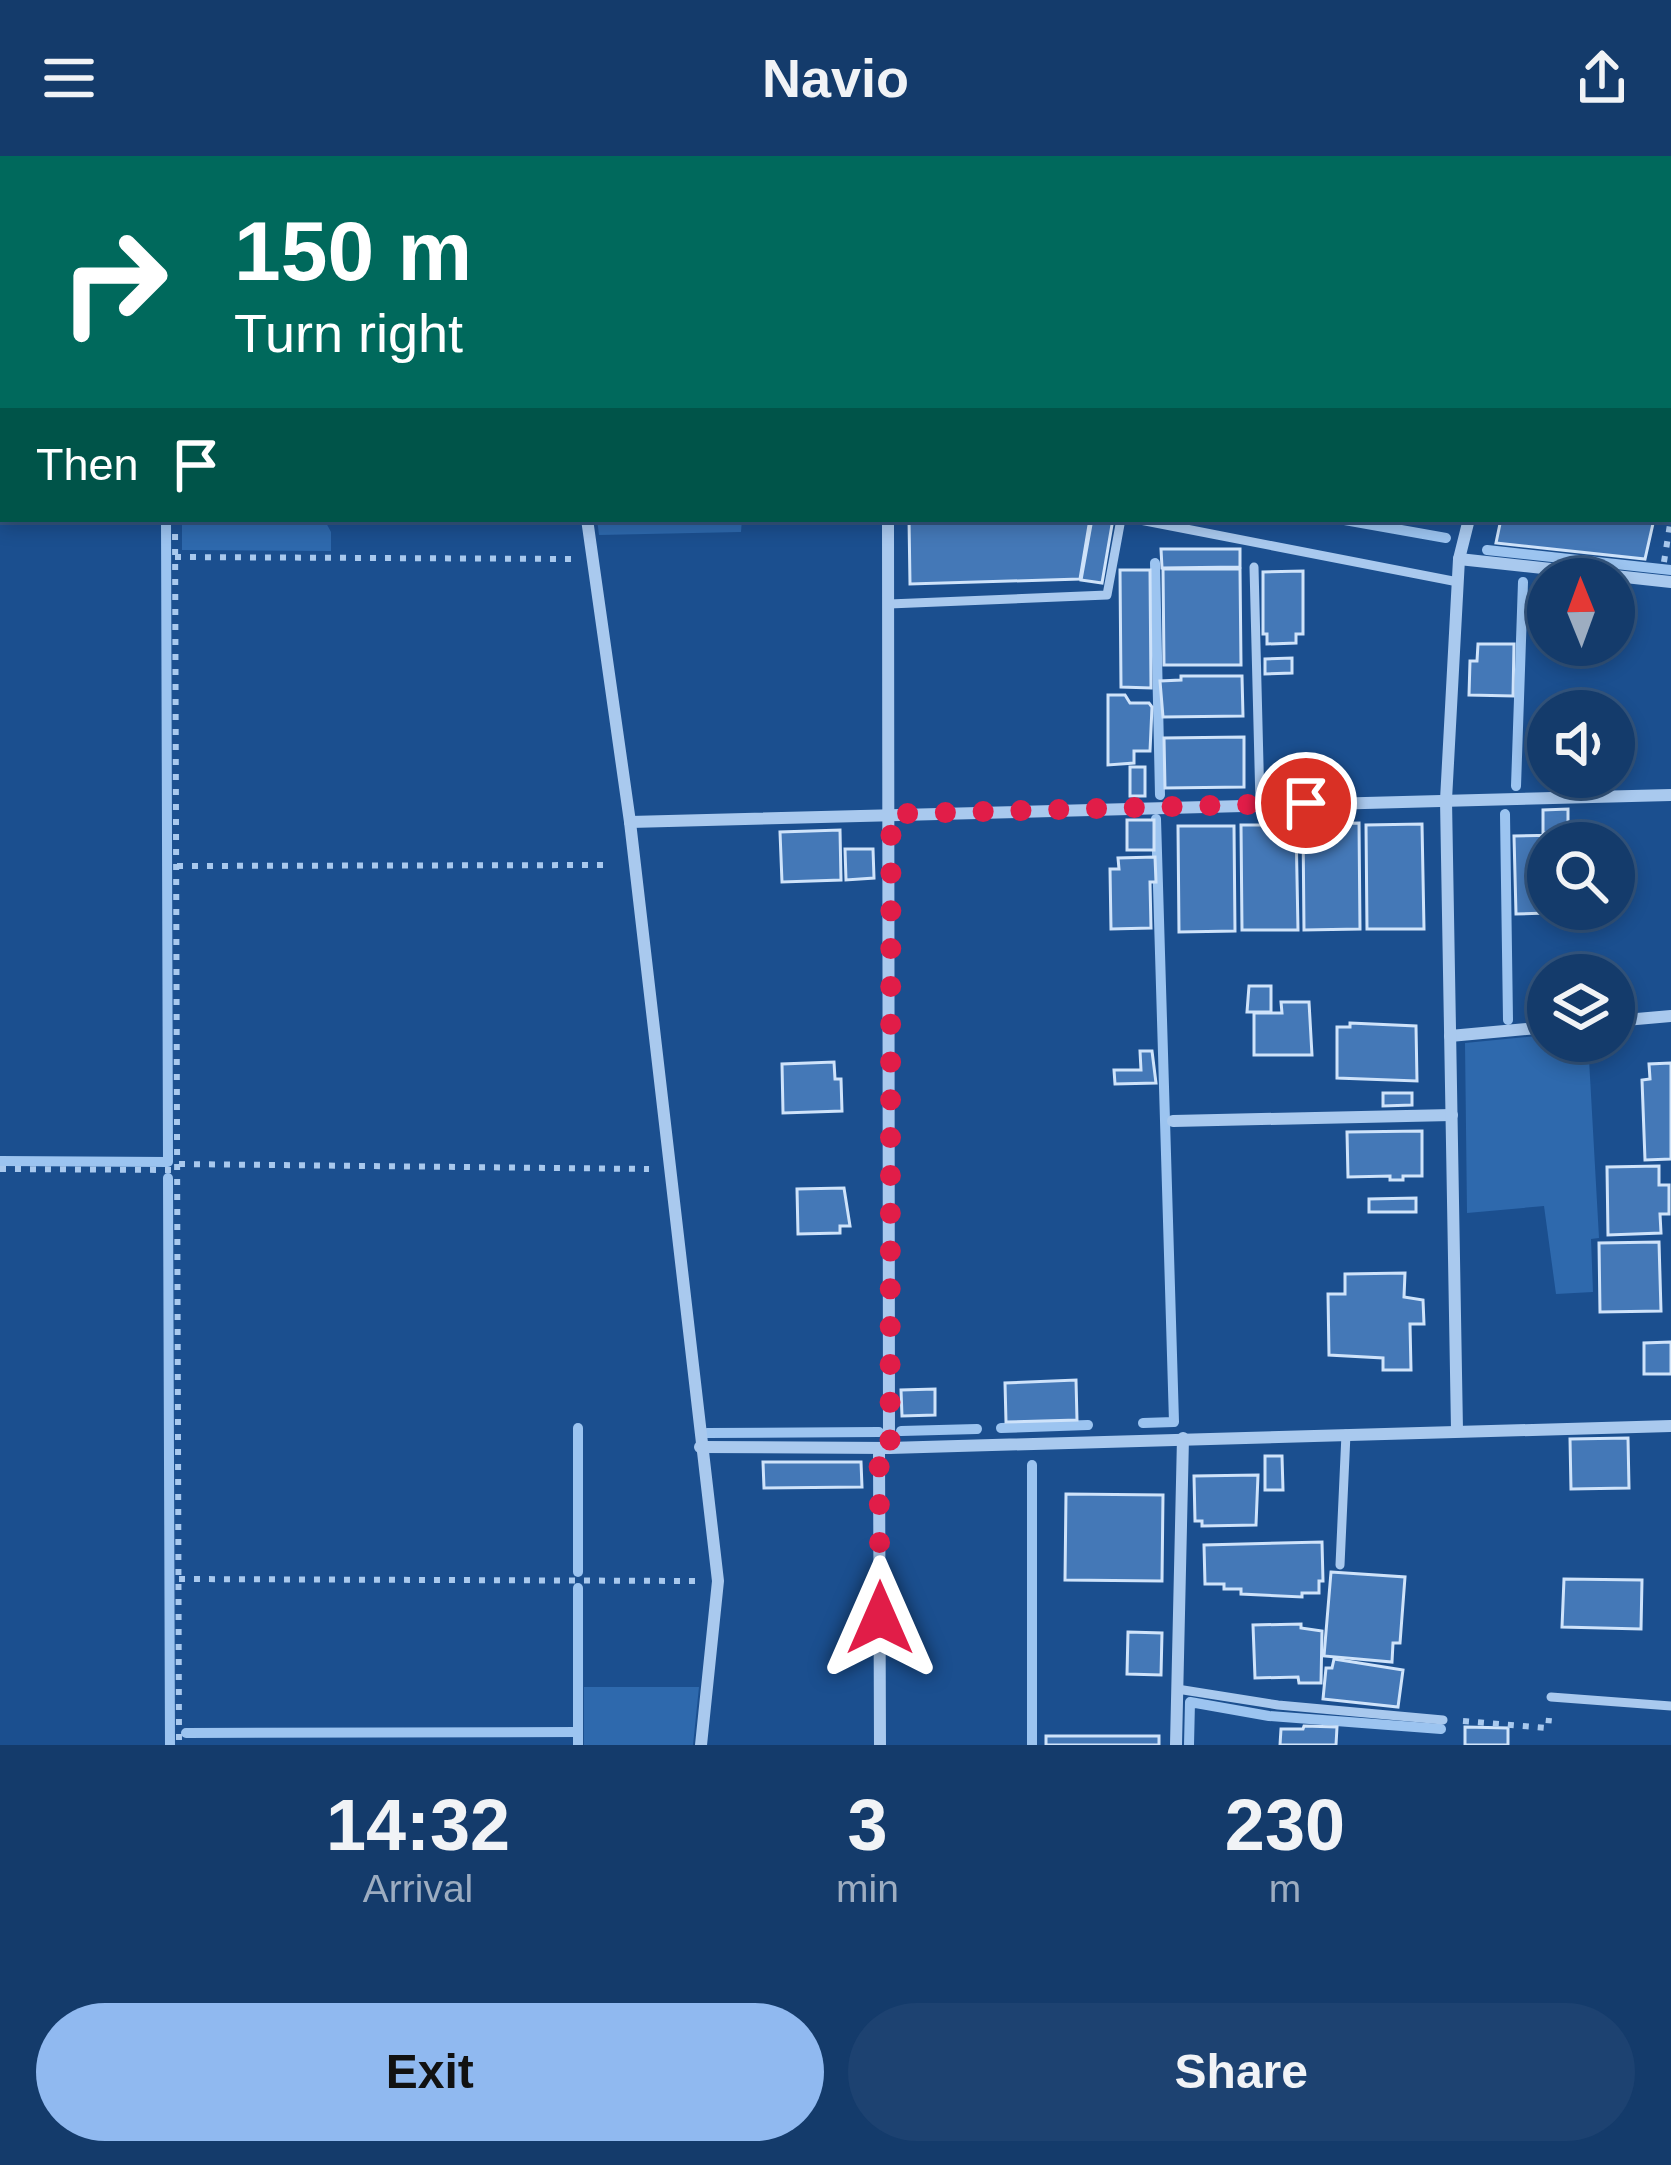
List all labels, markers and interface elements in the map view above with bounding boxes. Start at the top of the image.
icon: menu [36,45,102,111]
icon: share [1569,45,1635,111]
text: Navio [762,48,909,108]
icon: right [36,204,192,360]
text: 150 m [234,204,472,298]
text: Turn right [234,303,463,363]
icon: arrive [163,432,229,498]
text: Then [36,439,139,490]
north arrow [1527,558,1635,666]
map controls [1527,558,1635,1062]
button: sound [1527,690,1635,798]
pin [1255,752,1357,854]
icon: arrive [1273,770,1339,836]
button: search [1527,822,1635,930]
button: layers [1527,954,1635,1062]
position arrow [817,1555,943,1681]
text: 14:32 [326,1785,510,1865]
text: 3 [847,1785,888,1865]
text: 230 [1225,1785,1345,1865]
text: Arrival [363,1867,473,1910]
text: min [836,1867,899,1910]
text: m [1269,1867,1301,1910]
button: Exit [36,2003,824,2141]
button: Share [848,2003,1635,2141]

